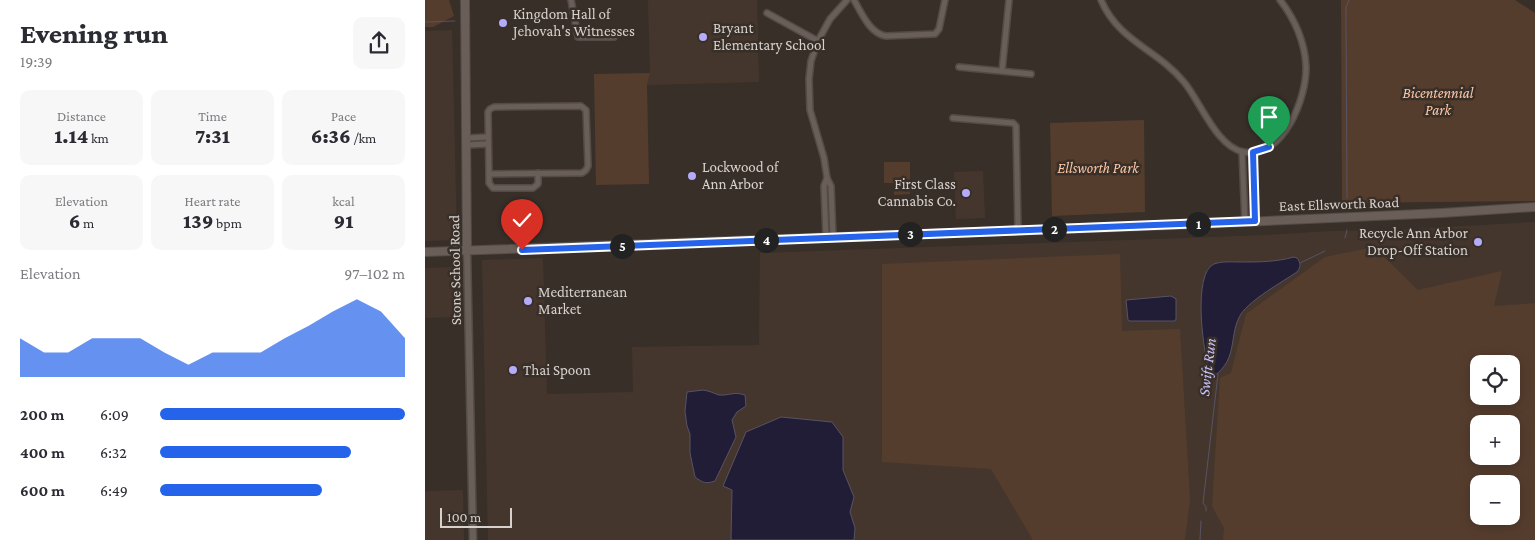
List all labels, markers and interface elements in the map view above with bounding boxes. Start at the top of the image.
place label: Kingdom Hall of Jehovah's Witnesses [511,6,635,40]
button: share [353,17,405,69]
marker: Kingdom Hall of Jehovah's Witnesses [497,17,509,29]
text: Evening run [20,18,168,49]
place label: Bryant Elementary School [713,20,825,54]
marker: Bryant Elementary School [697,31,709,43]
text: 19:39 [20,53,53,70]
park label: Bicentennial Park [1403,85,1474,118]
pin [1248,96,1290,147]
icon: arrive [1255,103,1283,131]
text: Distance [57,108,106,124]
text: Time [198,108,227,124]
text: Pace [331,108,356,124]
text: 1.14 [54,124,88,148]
text: 7:31 [195,124,230,148]
text: 6:36 [311,124,351,148]
text: km [88,130,109,146]
text: /km [351,130,376,146]
place label: Lockwood of Ann Arbor [702,159,780,192]
park label: Ellsworth Park [1057,160,1140,176]
marker: Lockwood of Ann Arbor [686,170,698,182]
place label: First Class Cannabis Co. [877,176,956,209]
marker: First Class Cannabis Co. [960,187,972,199]
text: Elevation [55,193,108,209]
text: Heart rate [185,193,240,209]
text: kcal [332,193,355,209]
street label: East Ellsworth Road [1278,194,1400,214]
pin [501,199,543,250]
icon: check [508,206,536,234]
text: 6 [69,209,80,233]
text: 139 [183,209,213,233]
text: 91 [334,209,353,233]
pin: 1 [1185,212,1211,236]
text: m [80,215,94,231]
text: bpm [213,215,242,231]
street label: Stone School Road [446,215,464,325]
pin: 2 [1041,216,1067,242]
text: 1 [1196,216,1201,232]
text: 2 [1051,221,1058,237]
pin: 3 [897,222,923,246]
place label: Recycle Ann Arbor Drop-Off Station [1359,225,1469,259]
text: 3 [907,226,914,242]
pin: 4 [753,228,779,252]
text: 4 [763,232,770,248]
pin: 5 [609,234,635,258]
marker: Recycle Ann Arbor Drop-Off Station [1472,236,1484,248]
text: 5 [619,238,626,254]
text: Elevation [20,265,81,282]
text: 97–102 m [344,265,405,282]
place label: Mediterranean Market [538,284,627,317]
marker: Mediterranean Market [522,295,534,307]
water label: Swift Run [1195,337,1220,397]
map controls [1470,355,1520,525]
button: locate [1470,355,1520,405]
place label: Thai Spoon [523,362,591,379]
marker: Thai Spoon [507,364,519,376]
text: 200 m [20,406,64,423]
text: 6:09 [100,406,129,423]
button: + [1470,415,1520,465]
text: 400 m [20,444,65,461]
text: 6:32 [100,444,127,461]
button: − [1470,475,1520,525]
text: 600 m [20,482,65,499]
text: 6:49 [100,482,128,499]
scale bar [440,505,513,528]
text: 100 m [447,509,481,525]

